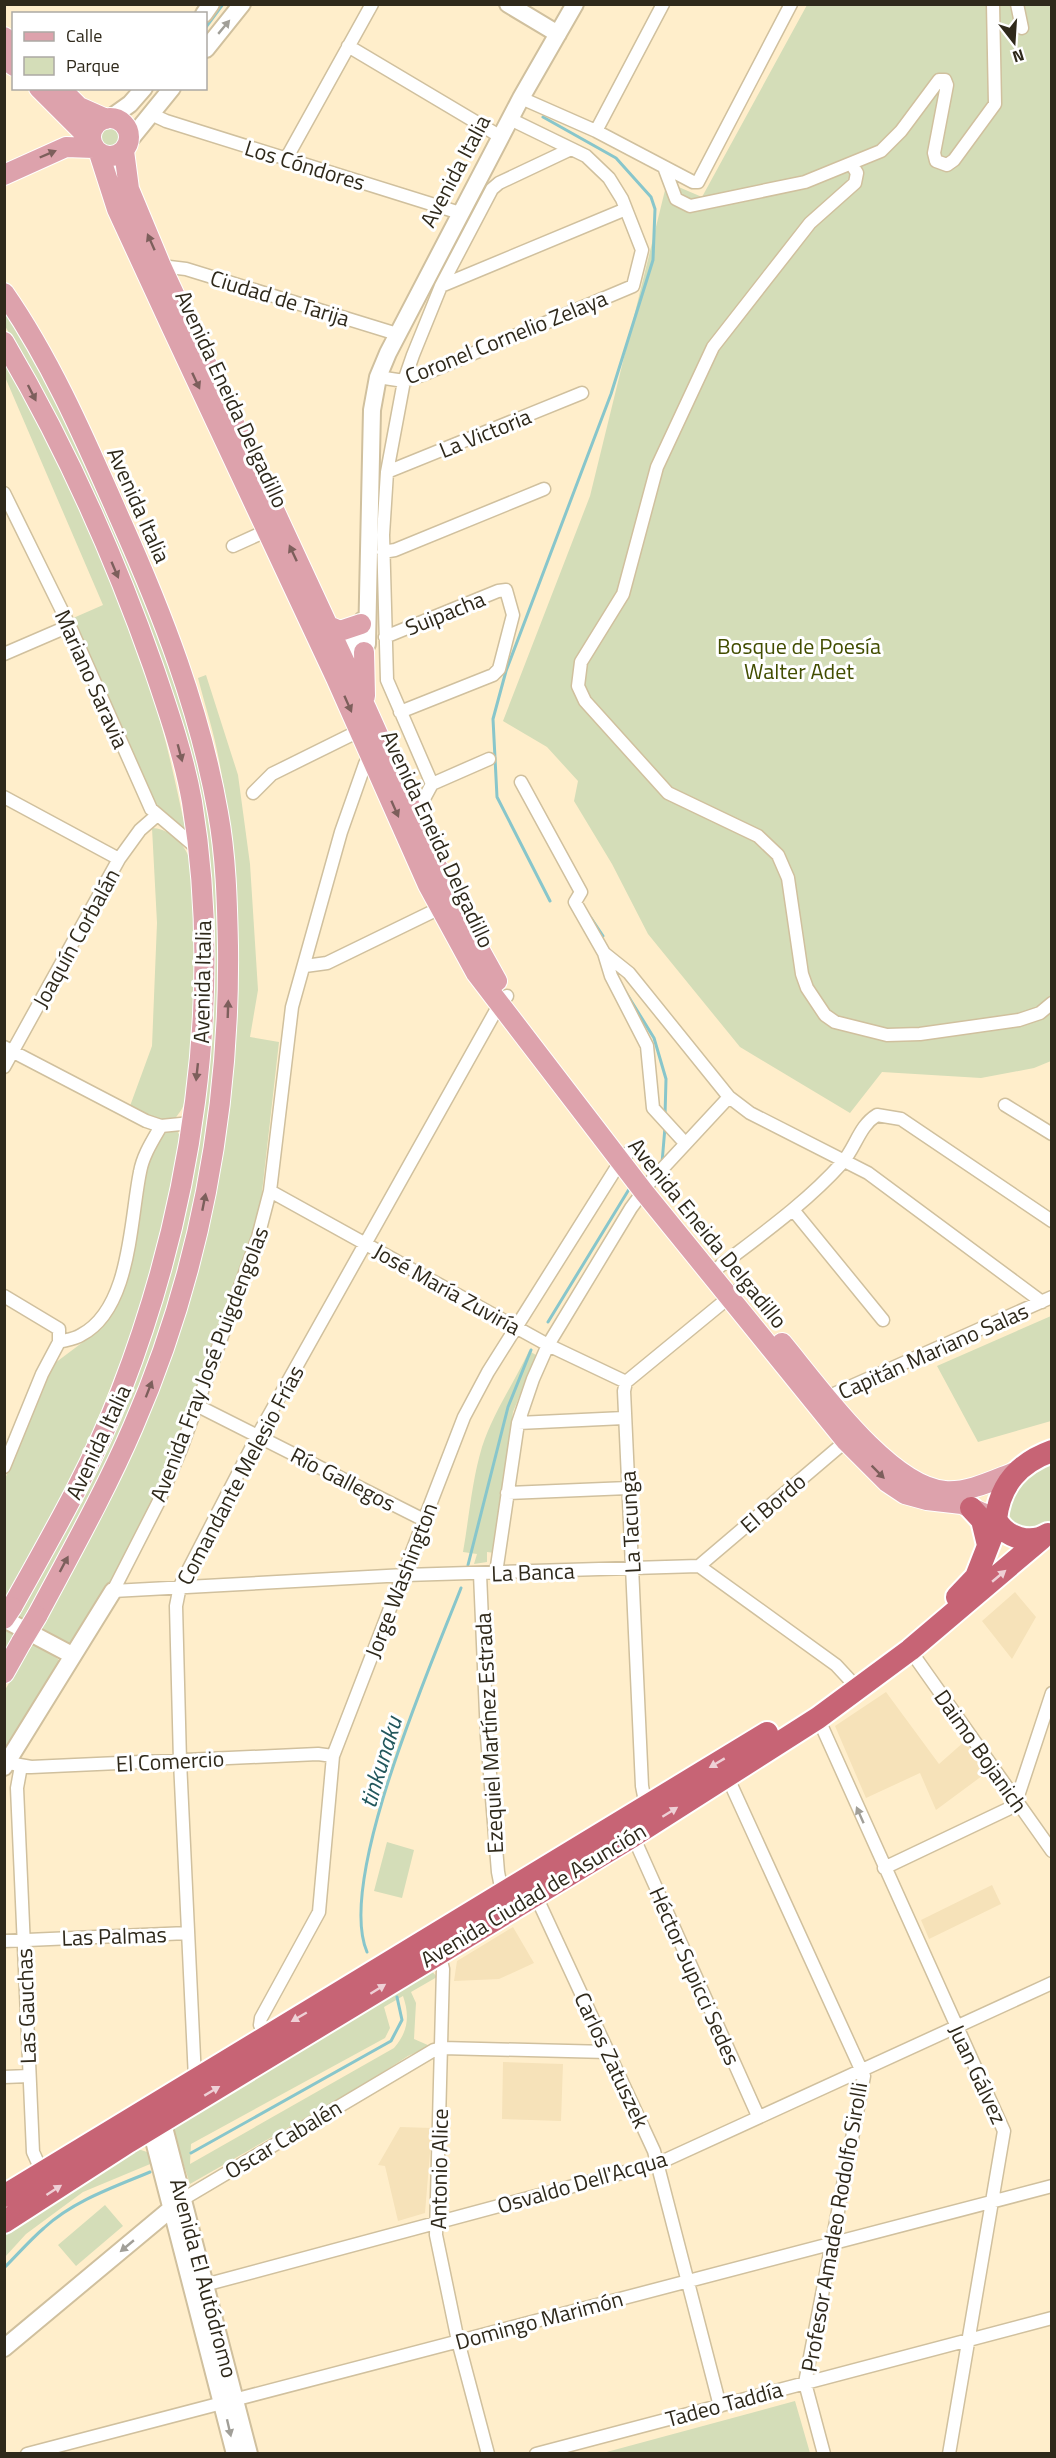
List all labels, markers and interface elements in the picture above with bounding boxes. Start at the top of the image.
legend [12,12,207,90]
north arrow [984,12,1044,72]
one-way arrow [217,19,230,34]
text: Calle [66,22,102,49]
text: N [1010,43,1027,69]
text: Parque [66,52,120,79]
street label: Avenida Italia [411,109,499,233]
street label: Los Cóndores [241,131,369,199]
one-way arrow [39,149,57,159]
one-way arrow [146,233,155,250]
street label: Ciudad de Tarija [206,261,354,335]
street label: Coronel Cornelio Zelaya [400,281,612,393]
street label: Avenida Eneida Delgadillo [167,285,297,513]
one-way arrow [192,372,201,389]
one-way arrow [28,385,37,402]
street label: La Victoria [434,399,536,467]
street label: Avenida Italia [98,442,180,568]
one-way arrow [288,544,297,561]
one-way arrow [111,561,120,578]
street label: Suipacha [400,582,490,644]
street label: Mariano Saravia [46,604,138,754]
park label: Bosque de Poesía Walter Adet [717,629,881,688]
one-way arrow [343,696,353,714]
street label: Avenida Eneida Delgadillo [373,725,503,953]
one-way arrow [176,744,186,762]
one-way arrow [390,800,399,817]
street label: Joaquín Corbalán [24,862,128,1014]
street label: Avenida Italia [184,920,220,1044]
one-way arrow [223,999,232,1018]
one-way arrow [192,1063,202,1082]
street label: Avenida Eneida Delgadillo [620,1130,796,1336]
one-way arrow [200,1192,209,1211]
street label: Avenida Fray José Puigdengolas [141,1222,277,1506]
street label: José María Zuviría [367,1234,527,1344]
street label: Capitán Mariano Salas [832,1294,1034,1408]
street label: Comandante Melesio Frías [168,1359,312,1591]
street label: Avenida Italia [57,1379,139,1505]
one-way arrow [144,1379,154,1397]
street label: Río Gallegos [285,1438,401,1520]
street label: El Bordo [732,1465,814,1541]
one-way arrow [870,1465,884,1479]
street label: La Tacunga [610,1470,650,1574]
street label: Jorge Washington [356,1497,446,1663]
street label: La Banca [491,1554,575,1590]
one-way arrow [59,1556,69,1573]
one-way arrow [991,1570,1007,1583]
street label: Ezequiel Martínez Estrada [466,1612,512,1854]
street label: Daimo Bojanich [926,1682,1036,1820]
water label: tinkunaku [349,1710,412,1812]
street label: El Comercio [115,1741,225,1781]
one-way arrow [709,1758,725,1769]
one-way arrow [662,1806,679,1817]
one-way arrow [856,1806,865,1823]
street label: Avenida Ciudad de Asunción [414,1814,652,1976]
street label: Héctor Supicci Sedes [640,1881,750,2071]
street label: Las Palmas [61,1917,167,1955]
street label: Las Gauchas [7,1948,45,2064]
one-way arrow [370,1984,386,1995]
street label: Carlos Zatuszek [566,1986,659,2134]
one-way arrow [290,2012,307,2022]
street label: Juan Gálvez [940,2018,1016,2130]
street label: Profesor Amadeo Rodolfo Sirolli [792,2079,876,2375]
one-way arrow [204,2086,220,2097]
street label: Oscar Cabalén [218,2091,348,2187]
street label: Antonio Alice [421,2108,457,2230]
street label: Osvaldo Dell'Acqua [493,2142,671,2222]
street label: Avenida El Autódromo [161,2174,247,2382]
one-way arrow [46,2185,62,2196]
one-way arrow [120,2239,135,2252]
street label: Domingo Marimón [451,2281,627,2359]
street label: Tadeo Taddía [662,2372,786,2436]
one-way arrow [224,2419,234,2437]

